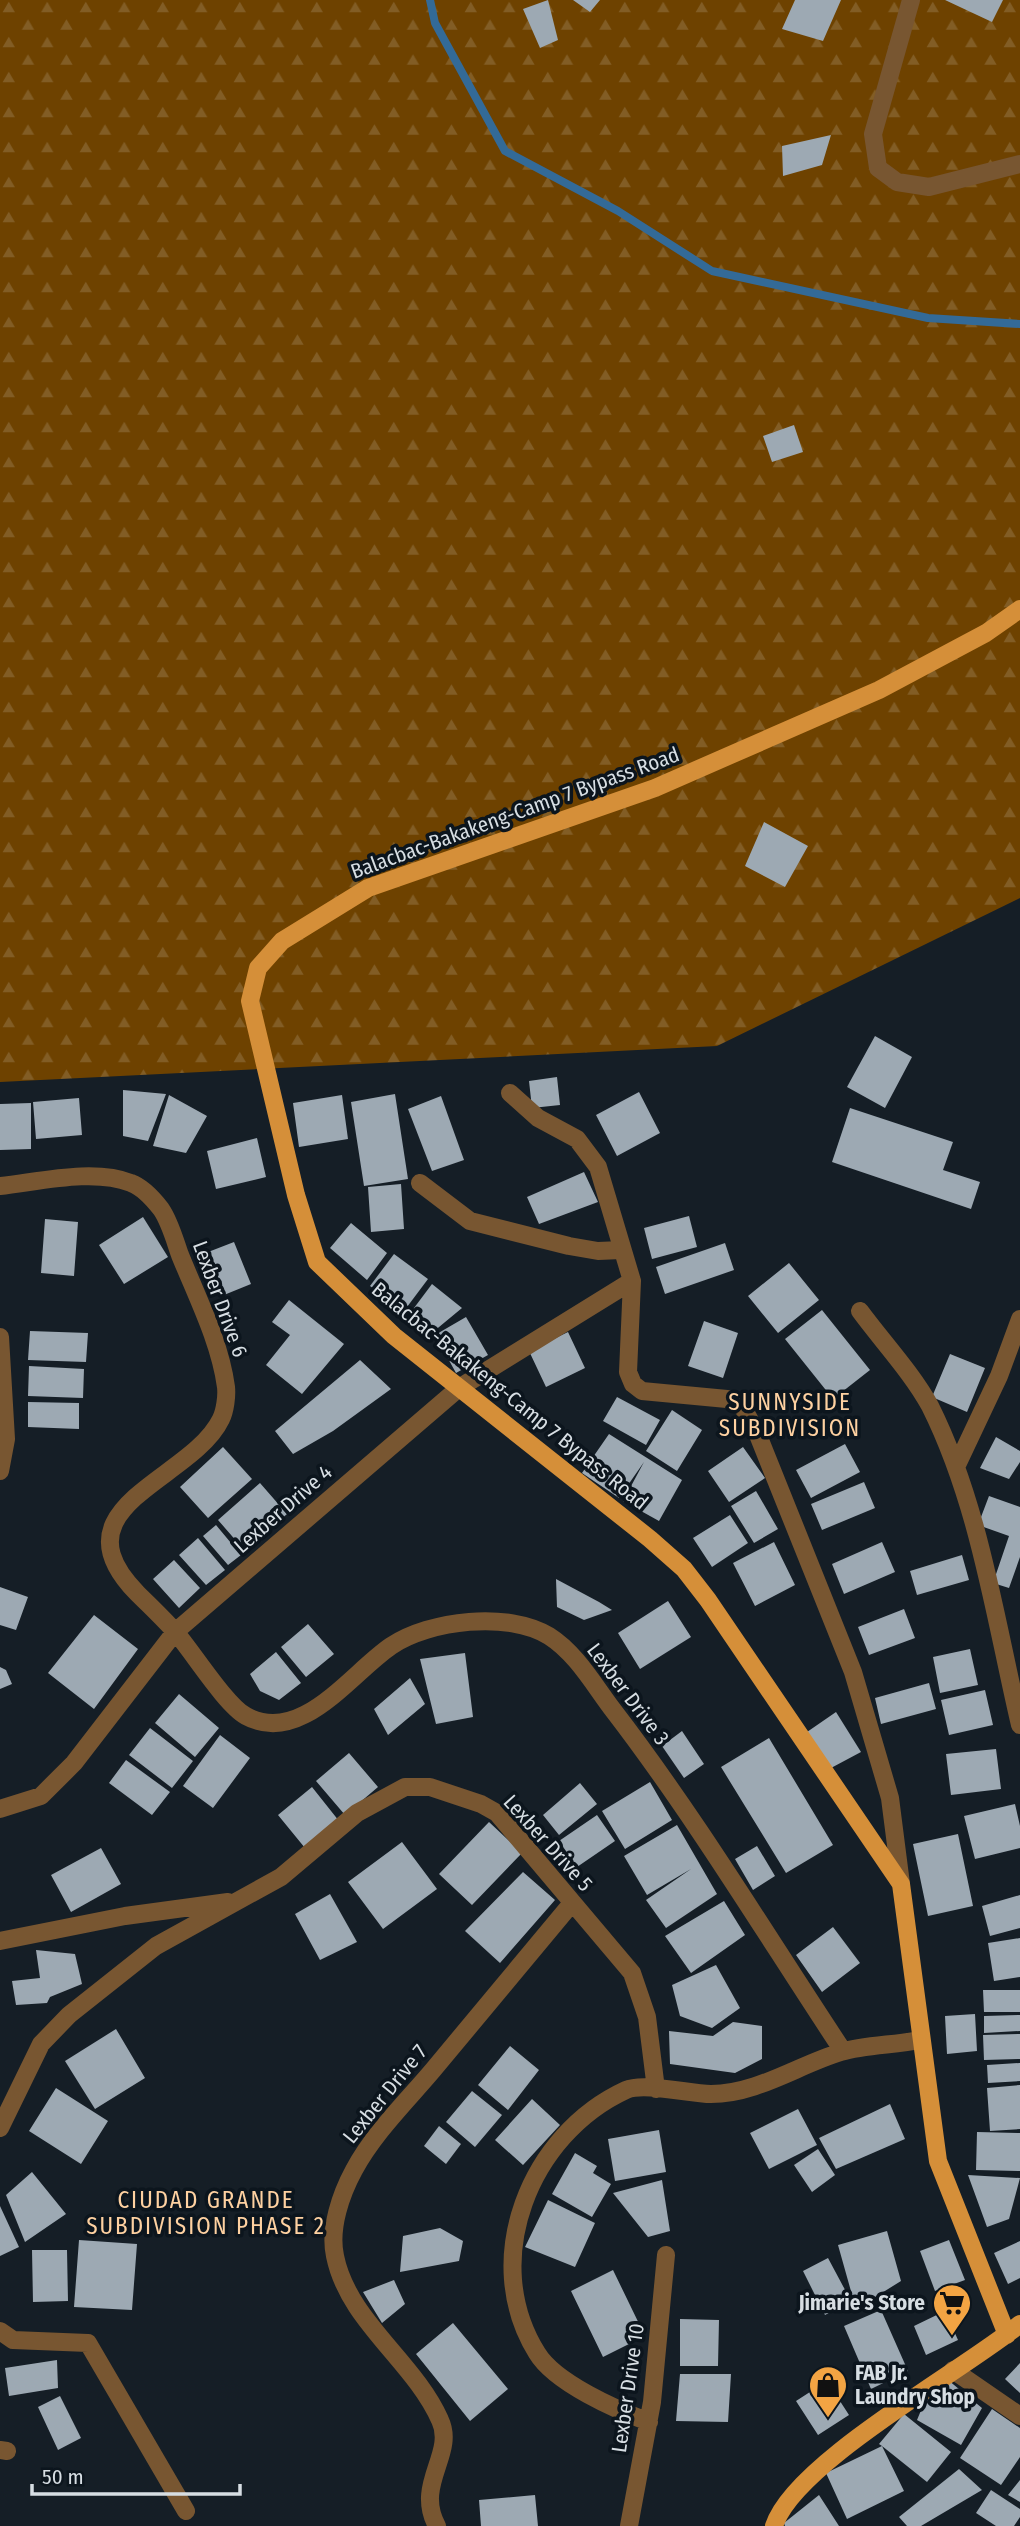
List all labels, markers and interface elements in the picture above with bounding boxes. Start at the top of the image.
street label: Balacbac-Bakakeng-Camp 7 Bypass Road [347,741,683,885]
street label: Lexber Drive 6 [187,1237,253,1361]
street label: Balacbac-Bakakeng-Camp 7 Bypass Road [367,1276,653,1516]
district label: SUNNYSIDE SUBDIVISION [719,1388,861,1442]
street label: Lexber Drive 4 [229,1459,337,1559]
street label: Lexber Drive 3 [581,1638,675,1750]
street label: Lexber Drive 5 [498,1789,598,1897]
street label: Lexber Drive 7 [337,2039,433,2149]
district label: CIUDAD GRANDE SUBDIVISION PHASE 2 [86,2186,326,2240]
supermarket icon: Jimarie's Store [931,2282,973,2337]
place label: Jimarie's Store [798,2290,925,2316]
street label: Lexber Drive 10 [606,2322,650,2454]
place label: FAB Jr. Laundry Shop [855,2360,975,2410]
shop icon: FAB Jr. Laundry Shop [807,2364,849,2419]
scale bar [32,2452,240,2496]
text: 50 m [42,2464,84,2490]

